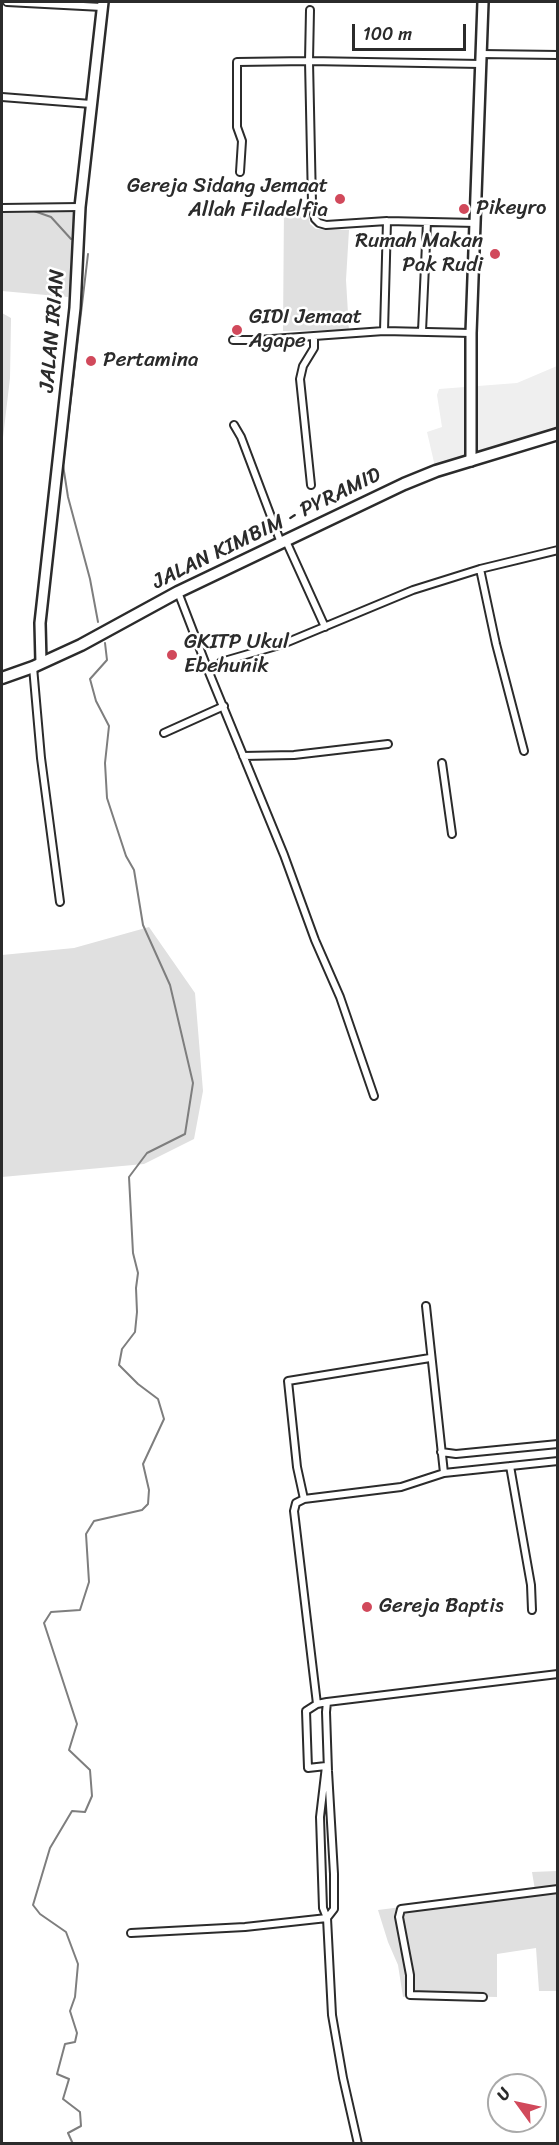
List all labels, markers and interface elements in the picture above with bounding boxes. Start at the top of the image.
scale bar [355,12,469,50]
text: 100 m [363,18,412,50]
place label: Gereja Sidang Jemaat Allah Filadelfia [127,174,328,224]
marker: Gereja Sidang Jemaat Allah Filadelfia [333,192,347,206]
place label: Pikeyro [476,196,546,222]
marker: Pikeyro [457,202,471,216]
place label: Rumah Makan Pak Rudi [355,229,483,279]
marker: Rumah Makan Pak Rudi [488,247,502,261]
street label: JALAN IRIAN [35,269,71,393]
place label: GIDI Jemaat Agape [249,305,362,355]
marker: GIDI Jemaat Agape [230,323,244,337]
place label: Pertamina [103,348,199,374]
marker: Pertamina [84,354,98,368]
street label: JALAN KIMBIM - PYRAMID [149,463,385,595]
place label: GKITP Ukul Ebehunik [184,630,289,680]
marker: GKITP Ukul Ebehunik [165,648,179,662]
place label: Gereja Baptis [379,1594,504,1620]
marker: Gereja Baptis [360,1600,374,1614]
north arrow [487,2073,547,2133]
text: U [488,2082,518,2106]

